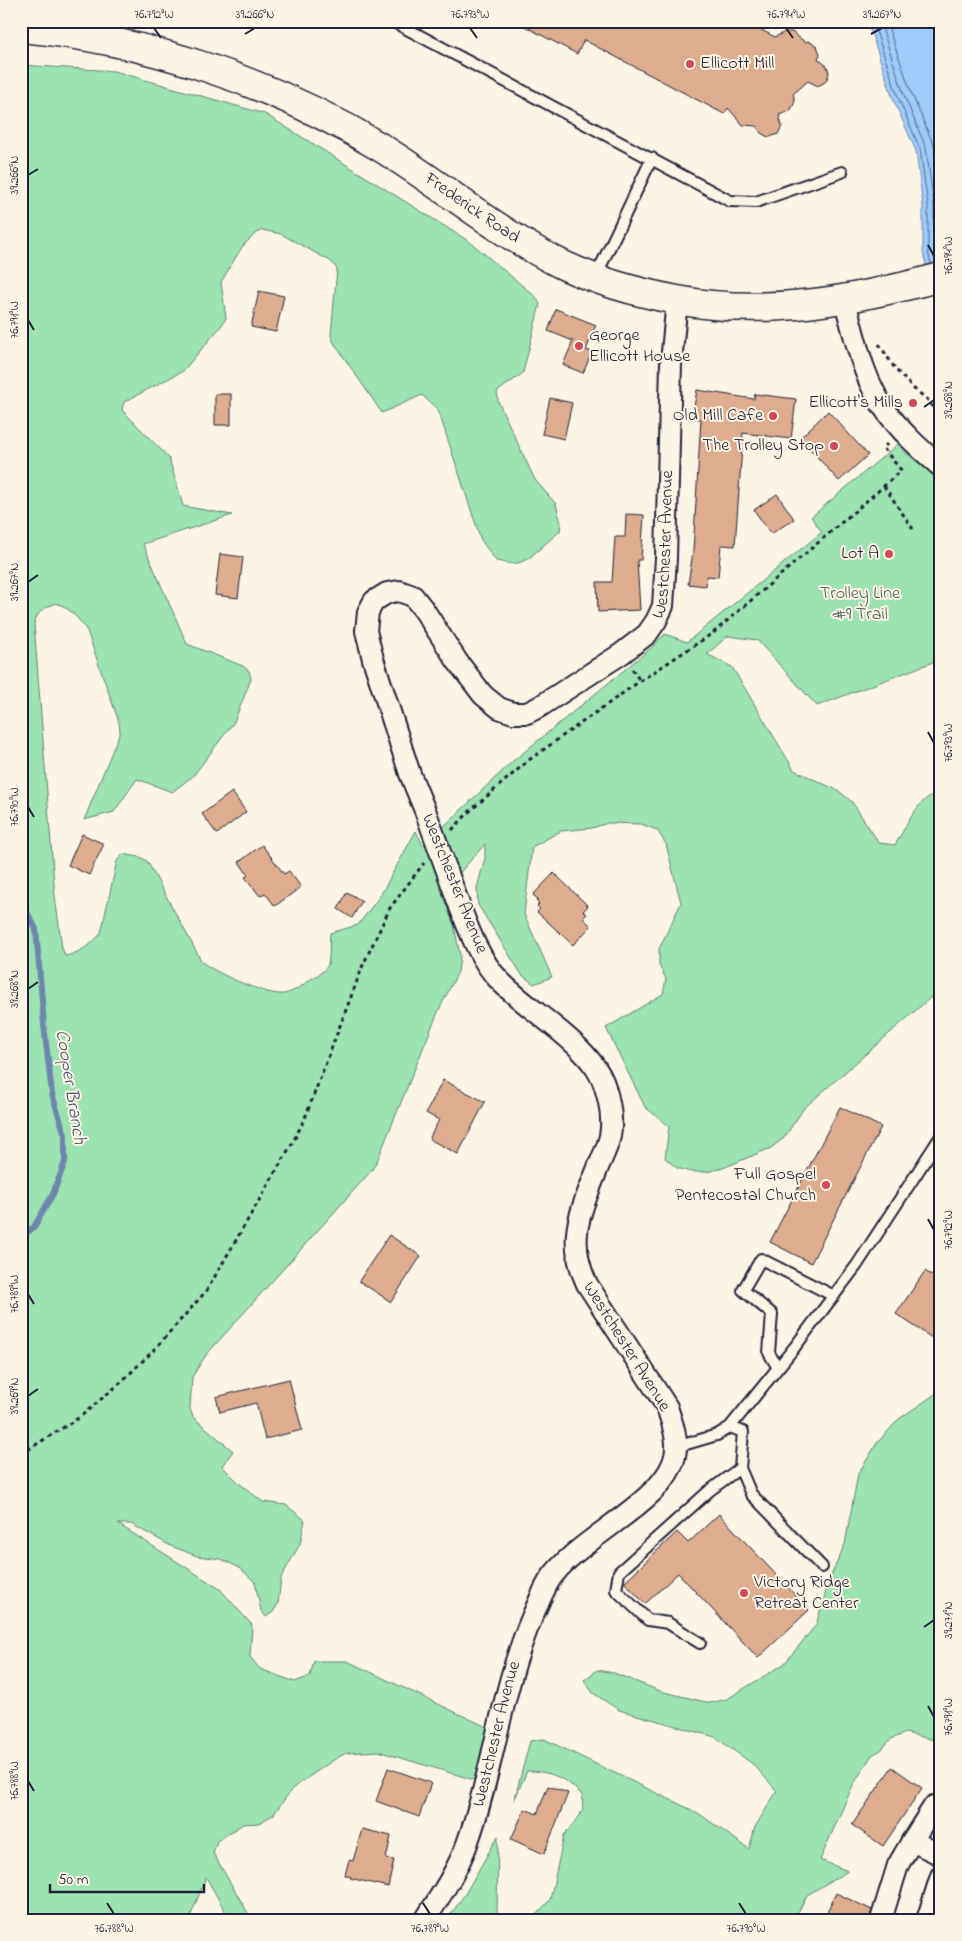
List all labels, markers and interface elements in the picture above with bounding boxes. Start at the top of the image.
text: 76.792°W [134,6,174,24]
text: 39.266°N [236,6,274,24]
text: 76.793°W [451,6,489,24]
text: 76.794°W [767,6,805,24]
text: 39.267°N [863,6,901,24]
place label: Ellicott Mill [700,51,774,77]
marker: Ellicott Mill [684,58,696,70]
text: 39.266°N [6,156,24,194]
street label: Frederick Road [418,166,525,251]
text: 76.794°W [940,237,958,275]
text: 76.791°W [6,301,24,339]
place label: George Ellicott House [589,323,691,370]
marker: George Ellicott House [573,340,585,352]
text: 39.268°N [940,381,958,419]
place label: Ellicott's Mills [808,390,903,416]
marker: Ellicott's Mills [907,397,919,409]
place label: Old Mill Cafe [673,403,764,429]
marker: Old Mill Cafe [767,410,779,422]
place label: The Trolley Stop [702,433,824,459]
marker: The Trolley Stop [828,440,840,452]
street label: Westchester Avenue [646,469,681,624]
place label: Lot A [841,541,879,567]
marker: Lot A [883,548,895,560]
text: 39.267°N [6,563,24,601]
park label: Trolley Line #9 Trail [820,581,901,628]
text: 76.793°W [940,724,958,762]
text: 76.790°W [6,788,24,826]
street label: Westchester Avenue [414,810,494,959]
text: 39.268°N [6,970,24,1008]
water label: Cooper Branch [48,1028,93,1147]
place label: Full Gospel Pentecostal Church [675,1162,816,1209]
marker: Full Gospel Pentecostal Church [820,1179,832,1191]
text: 76.792°W [940,1210,958,1250]
text: 76.789°W [6,1275,24,1313]
street label: Westchester Avenue [575,1277,677,1418]
text: 39.269°N [6,1377,24,1415]
place label: Victory Ridge Retreat Center [753,1570,859,1617]
marker: Victory Ridge Retreat Center [738,1587,750,1599]
text: 39.271°N [940,1601,958,1639]
street label: Westchester Avenue [466,1657,528,1810]
text: 76.791°W [940,1698,958,1736]
text: 76.788°W [6,1761,24,1801]
scale bar [50,1861,204,1893]
text: 50 m [58,1869,89,1891]
text: 76.788°W [94,1920,134,1938]
text: 76.789°W [411,1920,449,1938]
text: 76.790°W [727,1920,765,1938]

